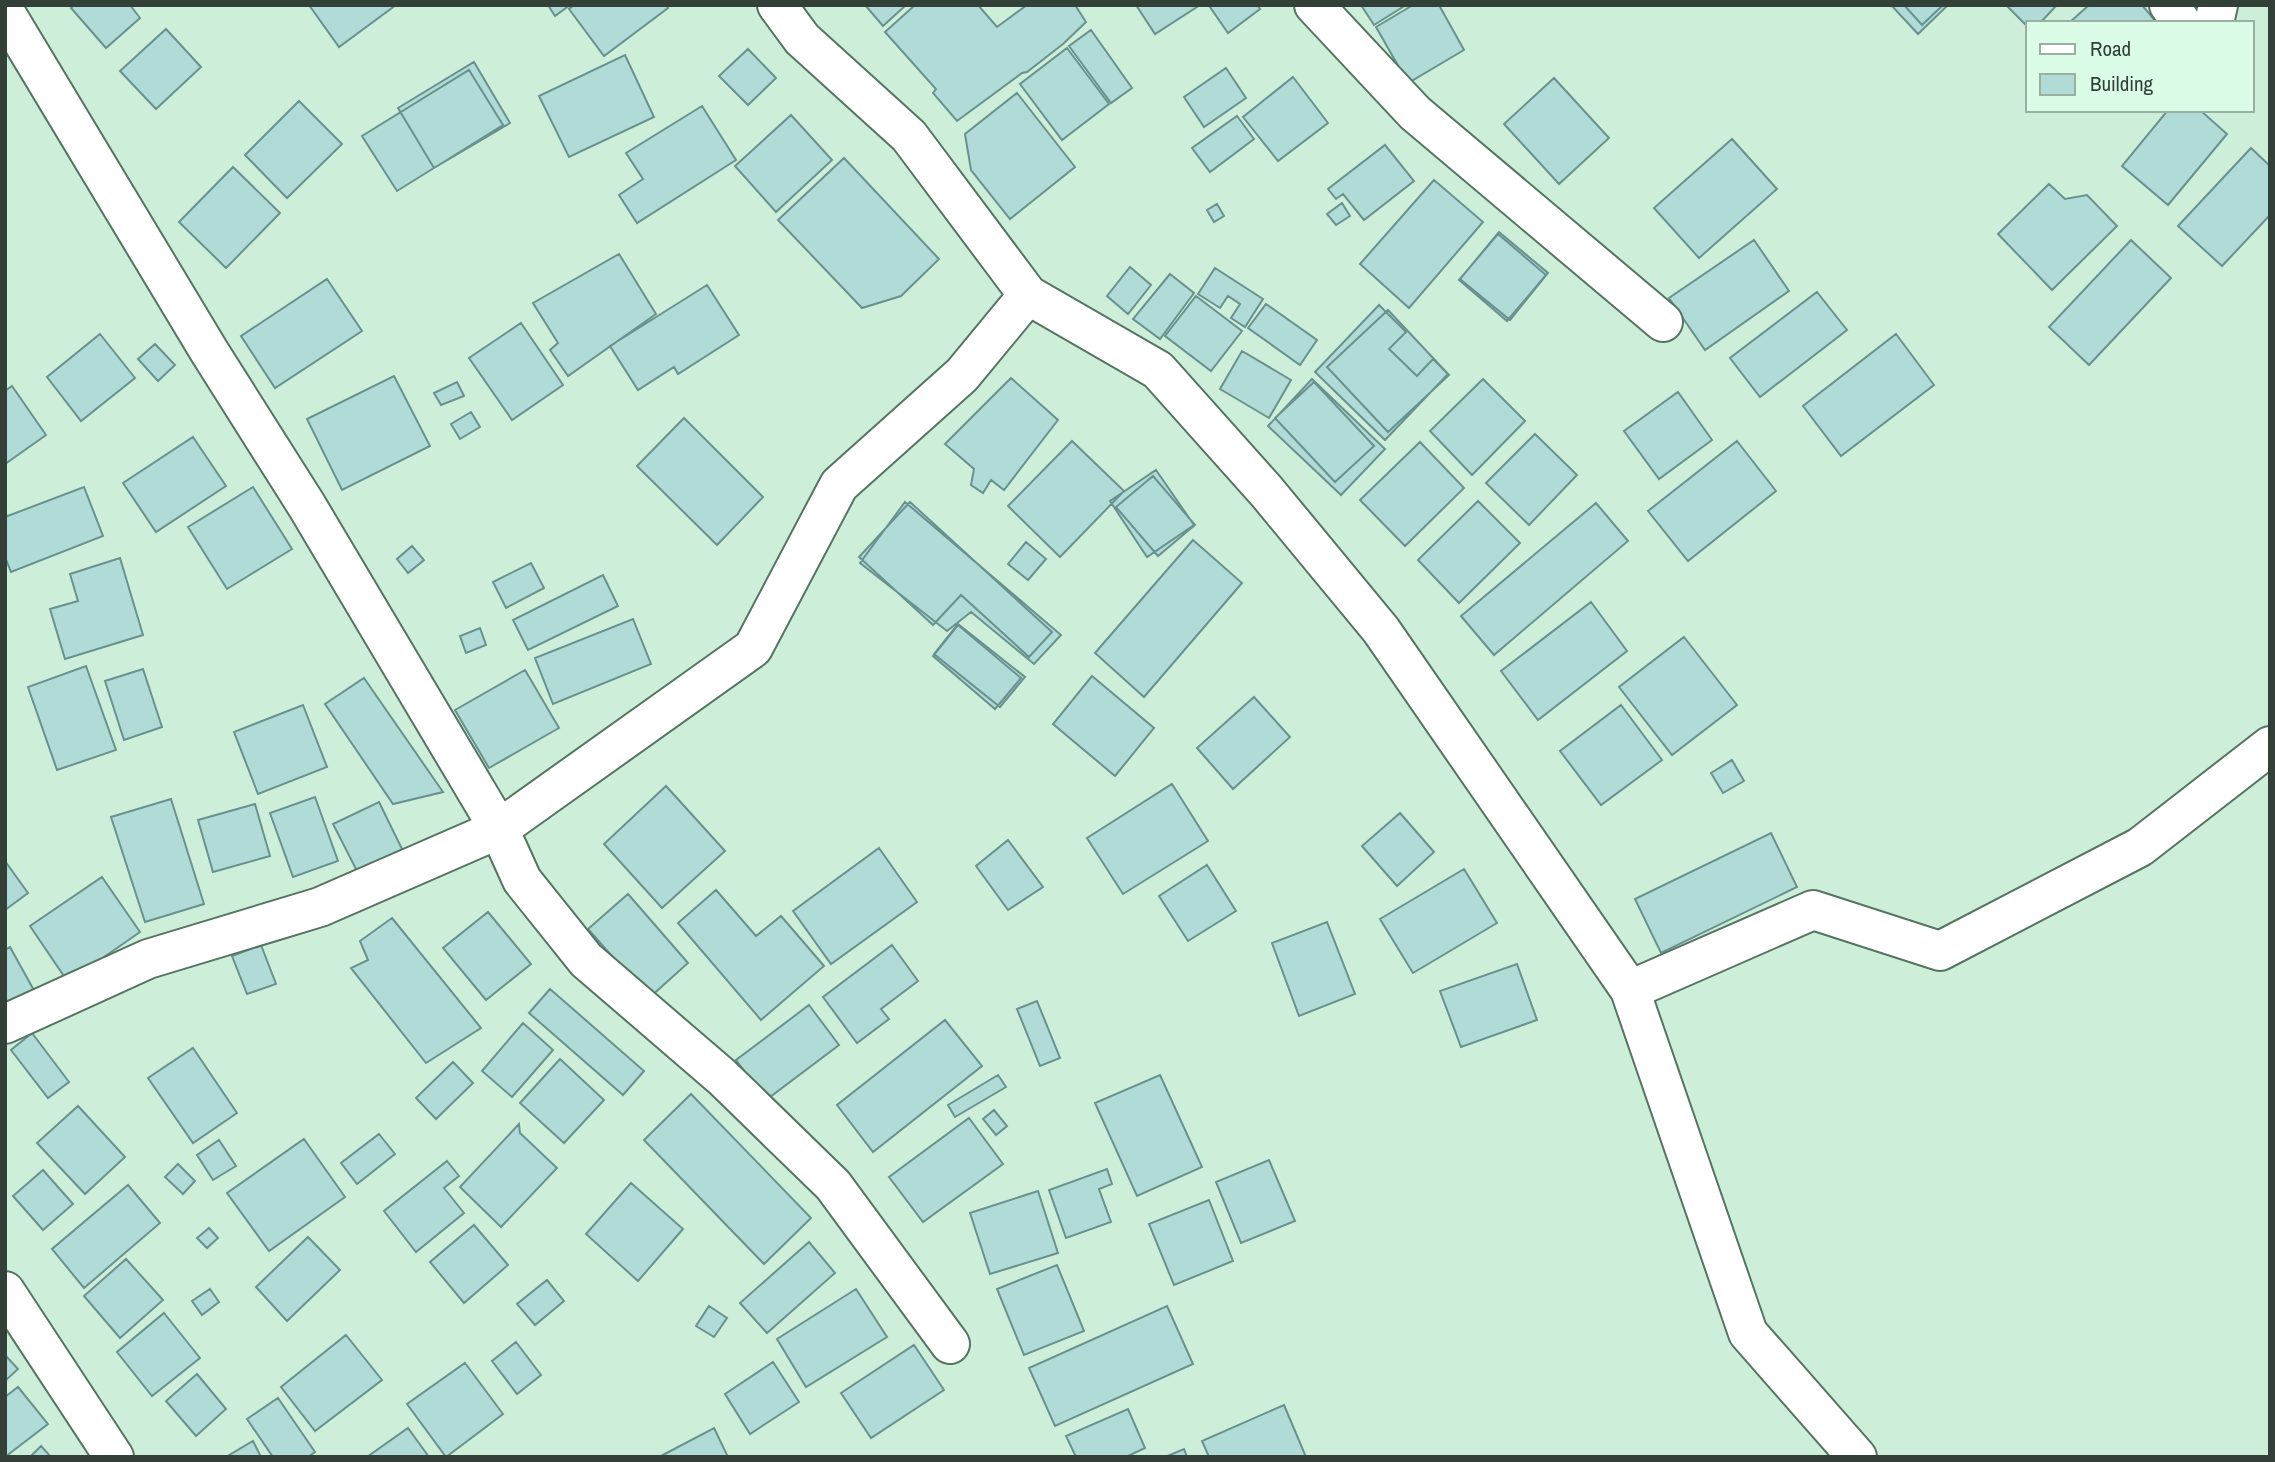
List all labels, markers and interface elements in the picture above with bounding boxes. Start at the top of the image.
legend [2026,21,2254,112]
text: Road [2090,34,2131,63]
text: Building [2090,69,2154,98]

